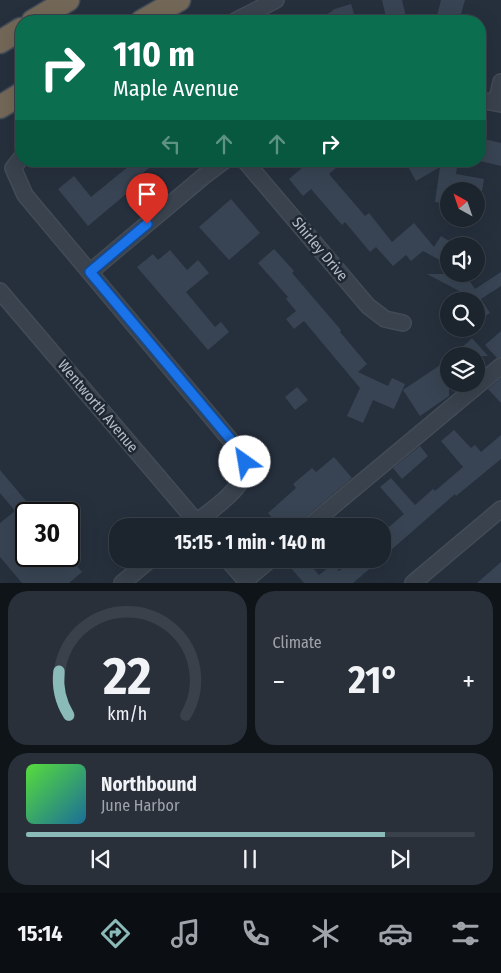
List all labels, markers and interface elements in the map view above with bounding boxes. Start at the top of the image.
text: 110 m [113,33,195,75]
icon: right [30,35,95,100]
text: Maple Avenue [113,75,239,102]
icon: left [157,130,185,158]
icon: ahead [210,130,238,158]
icon: ahead [263,130,291,158]
icon: right [316,130,344,158]
pin [126,173,168,224]
icon: arrive [133,180,161,208]
north arrow [440,182,485,228]
map controls [440,182,485,392]
street label: Shirley Drive [288,214,352,284]
button: sound [440,237,485,282]
button: search [440,292,485,337]
button: layers [440,347,485,392]
street label: Wentworth Avenue [54,356,142,456]
position arrow [218,435,270,487]
speed limit sign: 30 [15,502,80,567]
text: 15:15 · 1 min · 140 m [175,531,325,554]
text: Climate [273,633,322,652]
text: 22 [102,645,151,708]
text: 21° [348,657,399,703]
text: − [273,665,285,698]
text: + [462,665,475,698]
text: km/h [107,703,147,725]
text: Northbound [101,773,197,796]
text: June Harbor [101,796,179,815]
icon: previous [87,845,115,873]
icon: pause [236,845,264,873]
icon: next [386,845,414,873]
icon: directions [98,916,133,951]
icon: music [168,916,203,951]
icon: phone [238,916,273,951]
icon: climate [308,916,343,951]
icon: car [378,916,413,951]
icon: filters [448,916,483,951]
text: 15:14 [18,920,63,947]

